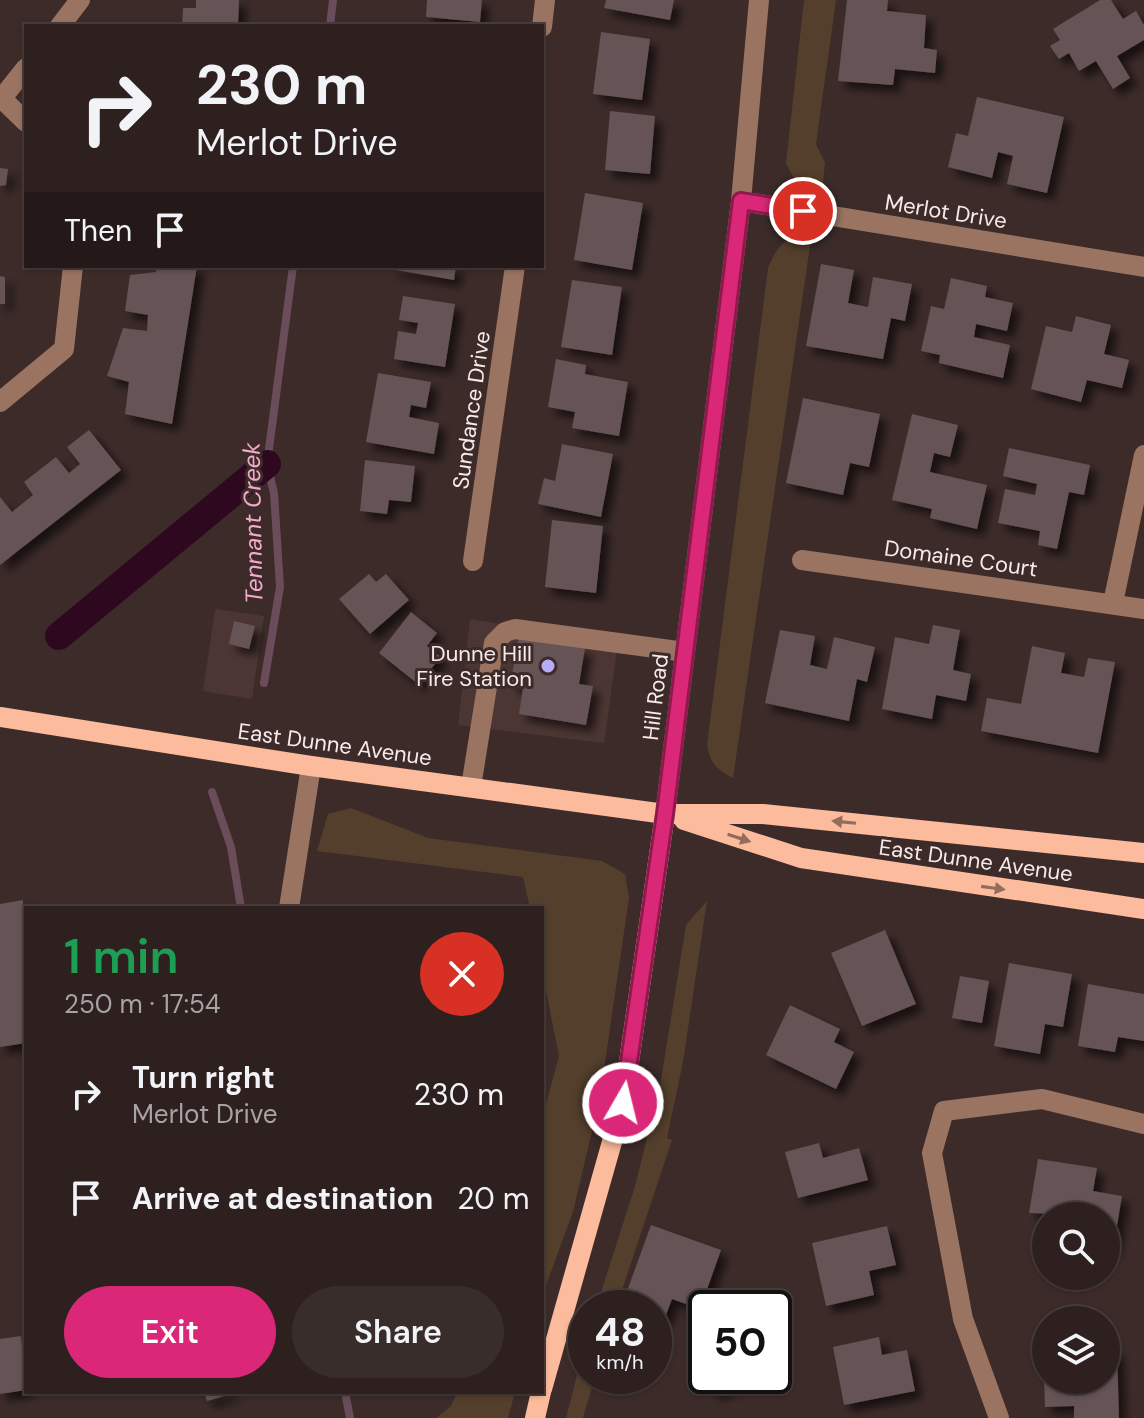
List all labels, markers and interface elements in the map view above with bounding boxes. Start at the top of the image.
text: 230 m [196,48,367,121]
icon: right [64,56,168,160]
text: Merlot Drive [196,119,398,166]
pin [769,177,837,245]
street label: Merlot Drive [883,188,1009,235]
icon: arrive [781,189,825,233]
icon: arrive [148,208,192,252]
text: Then [64,211,132,250]
street label: Sundance Drive [446,329,497,491]
water label: Tennant Creek [236,441,269,604]
street label: Domaine Court [883,533,1039,584]
place label: Dunne Hill Fire Station [416,639,532,693]
street label: Hill Road [636,652,675,742]
marker: Dunne Hill Fire Station [539,657,557,675]
street label: East Dunne Avenue [236,717,434,772]
one-way arrow [831,815,856,828]
one-way arrow [727,832,751,844]
street label: East Dunne Avenue [877,833,1075,888]
one-way arrow [981,882,1006,895]
text: 1 min [64,925,179,988]
button: close [420,932,504,1016]
text: 250 m · 17:54 [64,987,221,1021]
text: Turn right [132,1058,275,1097]
position arrow [581,1061,665,1145]
icon: right [64,1072,108,1116]
text: 230 m [414,1075,504,1114]
text: Merlot Drive [132,1097,278,1131]
icon: arrive [64,1176,108,1220]
text: Arrive at destination [132,1179,433,1218]
text: 20 m [457,1179,529,1218]
map controls [1032,1202,1120,1394]
button: search [1032,1202,1120,1290]
button: Exit [64,1286,276,1378]
button: Share [292,1286,504,1378]
speed limit sign: 50 [688,1290,792,1394]
text: 48 [594,1306,646,1358]
button: layers [1032,1306,1120,1394]
text: km/h [596,1349,644,1375]

